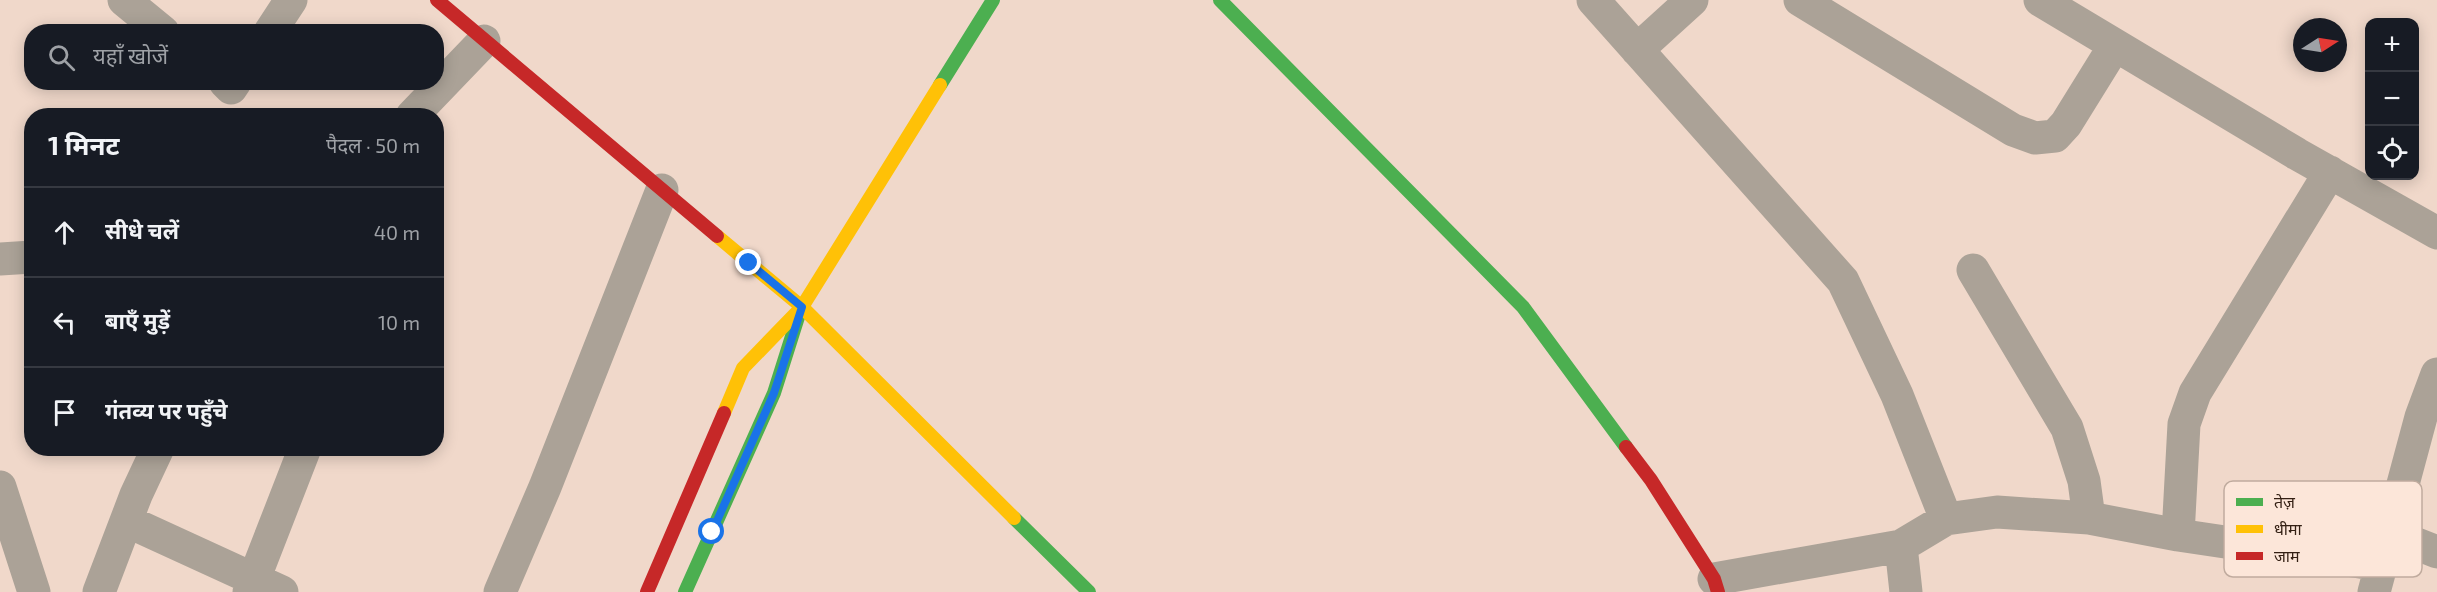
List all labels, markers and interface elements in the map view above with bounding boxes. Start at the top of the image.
north arrow [2293,18,2347,72]
map controls [2365,18,2419,180]
button: + [2365,18,2419,72]
search box [24,24,444,90]
icon: search [45,41,78,74]
text: यहाँ खोजें [93,42,168,68]
button: − [2365,72,2419,126]
button: locate [2365,126,2419,180]
text: 1 मिनट [48,129,119,160]
text: पैदल · 50 m [326,133,420,157]
icon: ahead [48,216,81,249]
text: सीधे चलें [105,217,179,243]
text: 40 m [374,220,420,244]
route end [735,249,761,275]
icon: left [48,306,81,339]
text: बाएँ मुड़ें [105,307,170,333]
text: 10 m [378,310,420,334]
icon: arrive [48,396,81,429]
text: गंतव्य पर पहुँचे [105,397,228,423]
legend [2224,481,2422,577]
text: तेज़ [2274,492,2296,511]
route start [698,518,724,544]
text: धीमा [2274,519,2303,538]
text: जाम [2274,546,2300,565]

